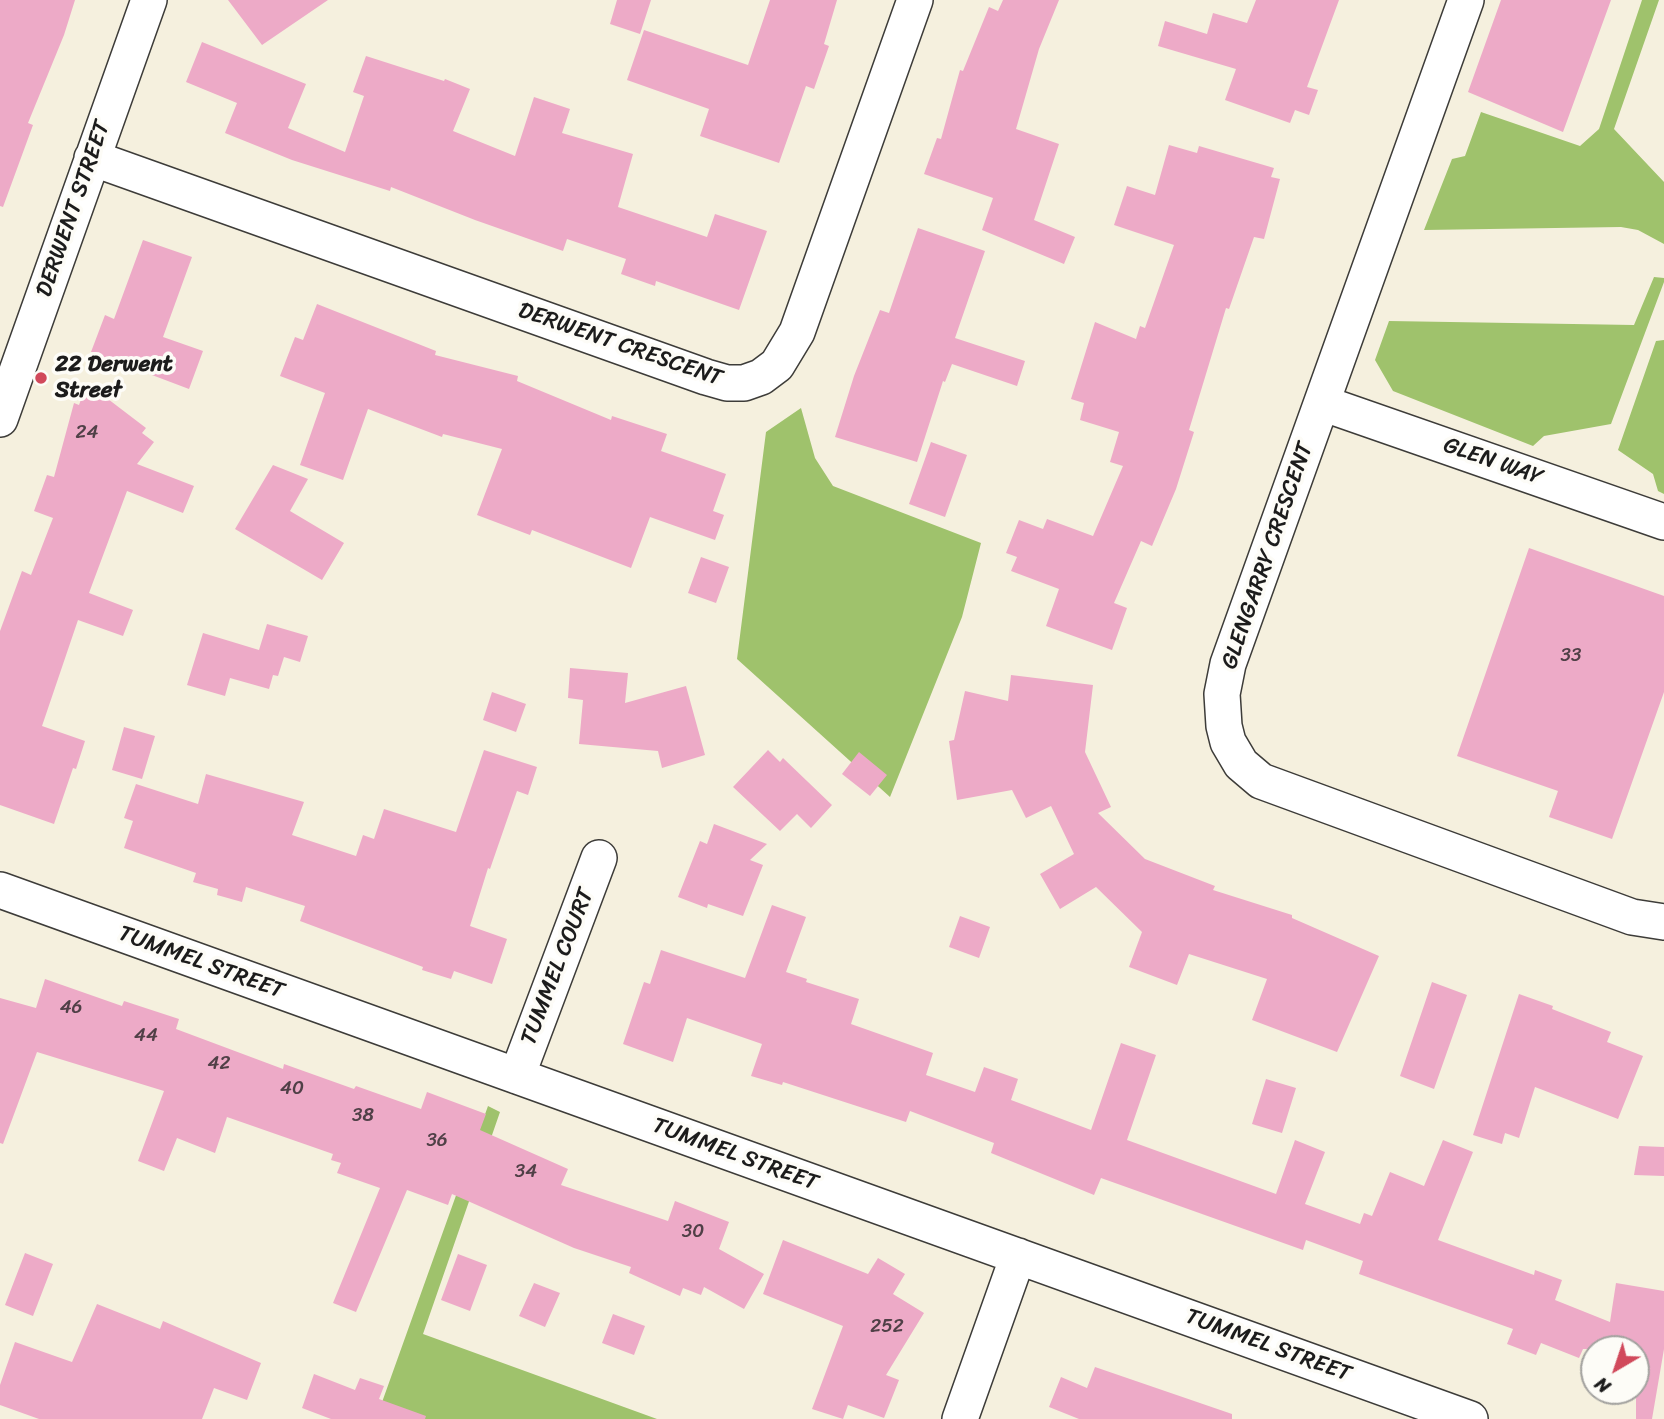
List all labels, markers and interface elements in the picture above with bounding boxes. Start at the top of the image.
street label: DERWENT STREET [31,117,117,301]
street label: DERWENT CRESCENT [514,297,726,393]
place label: 22 Derwent Street [55,351,173,405]
marker: 22 Derwent Street [33,370,49,386]
house number: 24 [76,422,98,444]
street label: GLEN WAY [1440,432,1546,492]
street label: GLENGARRY CRESCENT [1216,439,1320,673]
house number: 33 [1561,645,1581,667]
street label: TUMMEL COURT [515,885,601,1049]
street label: TUMMEL STREET [114,920,288,1006]
house number: 46 [60,997,82,1019]
house number: 44 [134,1025,158,1047]
house number: 42 [208,1053,230,1075]
house number: 40 [280,1078,304,1100]
house number: 38 [352,1105,374,1127]
street label: TUMMEL STREET [648,1112,822,1198]
house number: 36 [426,1130,448,1152]
house number: 34 [515,1161,537,1183]
house number: 30 [682,1221,704,1243]
street label: TUMMEL STREET [1181,1303,1355,1389]
house number: 252 [870,1316,904,1338]
north arrow [1580,1335,1650,1405]
text: N [1587,1368,1618,1402]

